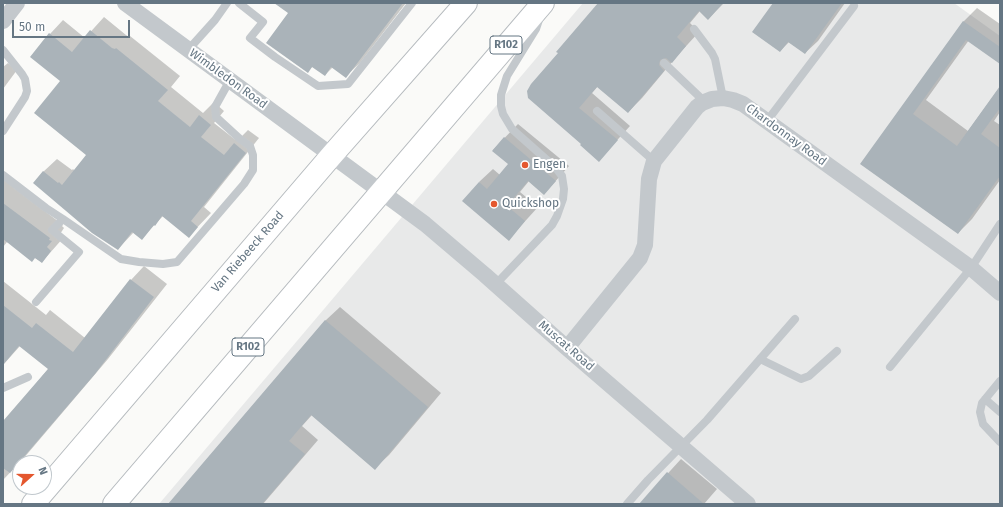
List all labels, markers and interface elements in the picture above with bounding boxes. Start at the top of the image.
scale bar [14,12,132,38]
text: 50 m [19,20,45,34]
road number: R102 [490,36,522,54]
street label: Wimbledon Road [186,46,270,112]
street label: Chardonnay Road [743,101,829,169]
place label: Engen [533,158,566,172]
marker: Engen [520,160,530,170]
place label: Quickshop [502,197,559,211]
marker: Quickshop [489,199,499,209]
street label: Van Riebeeck Road [209,208,287,296]
street label: Muscat Road [535,318,597,374]
road number: R102 [232,338,264,356]
north arrow [12,455,52,495]
text: N [35,465,50,477]

